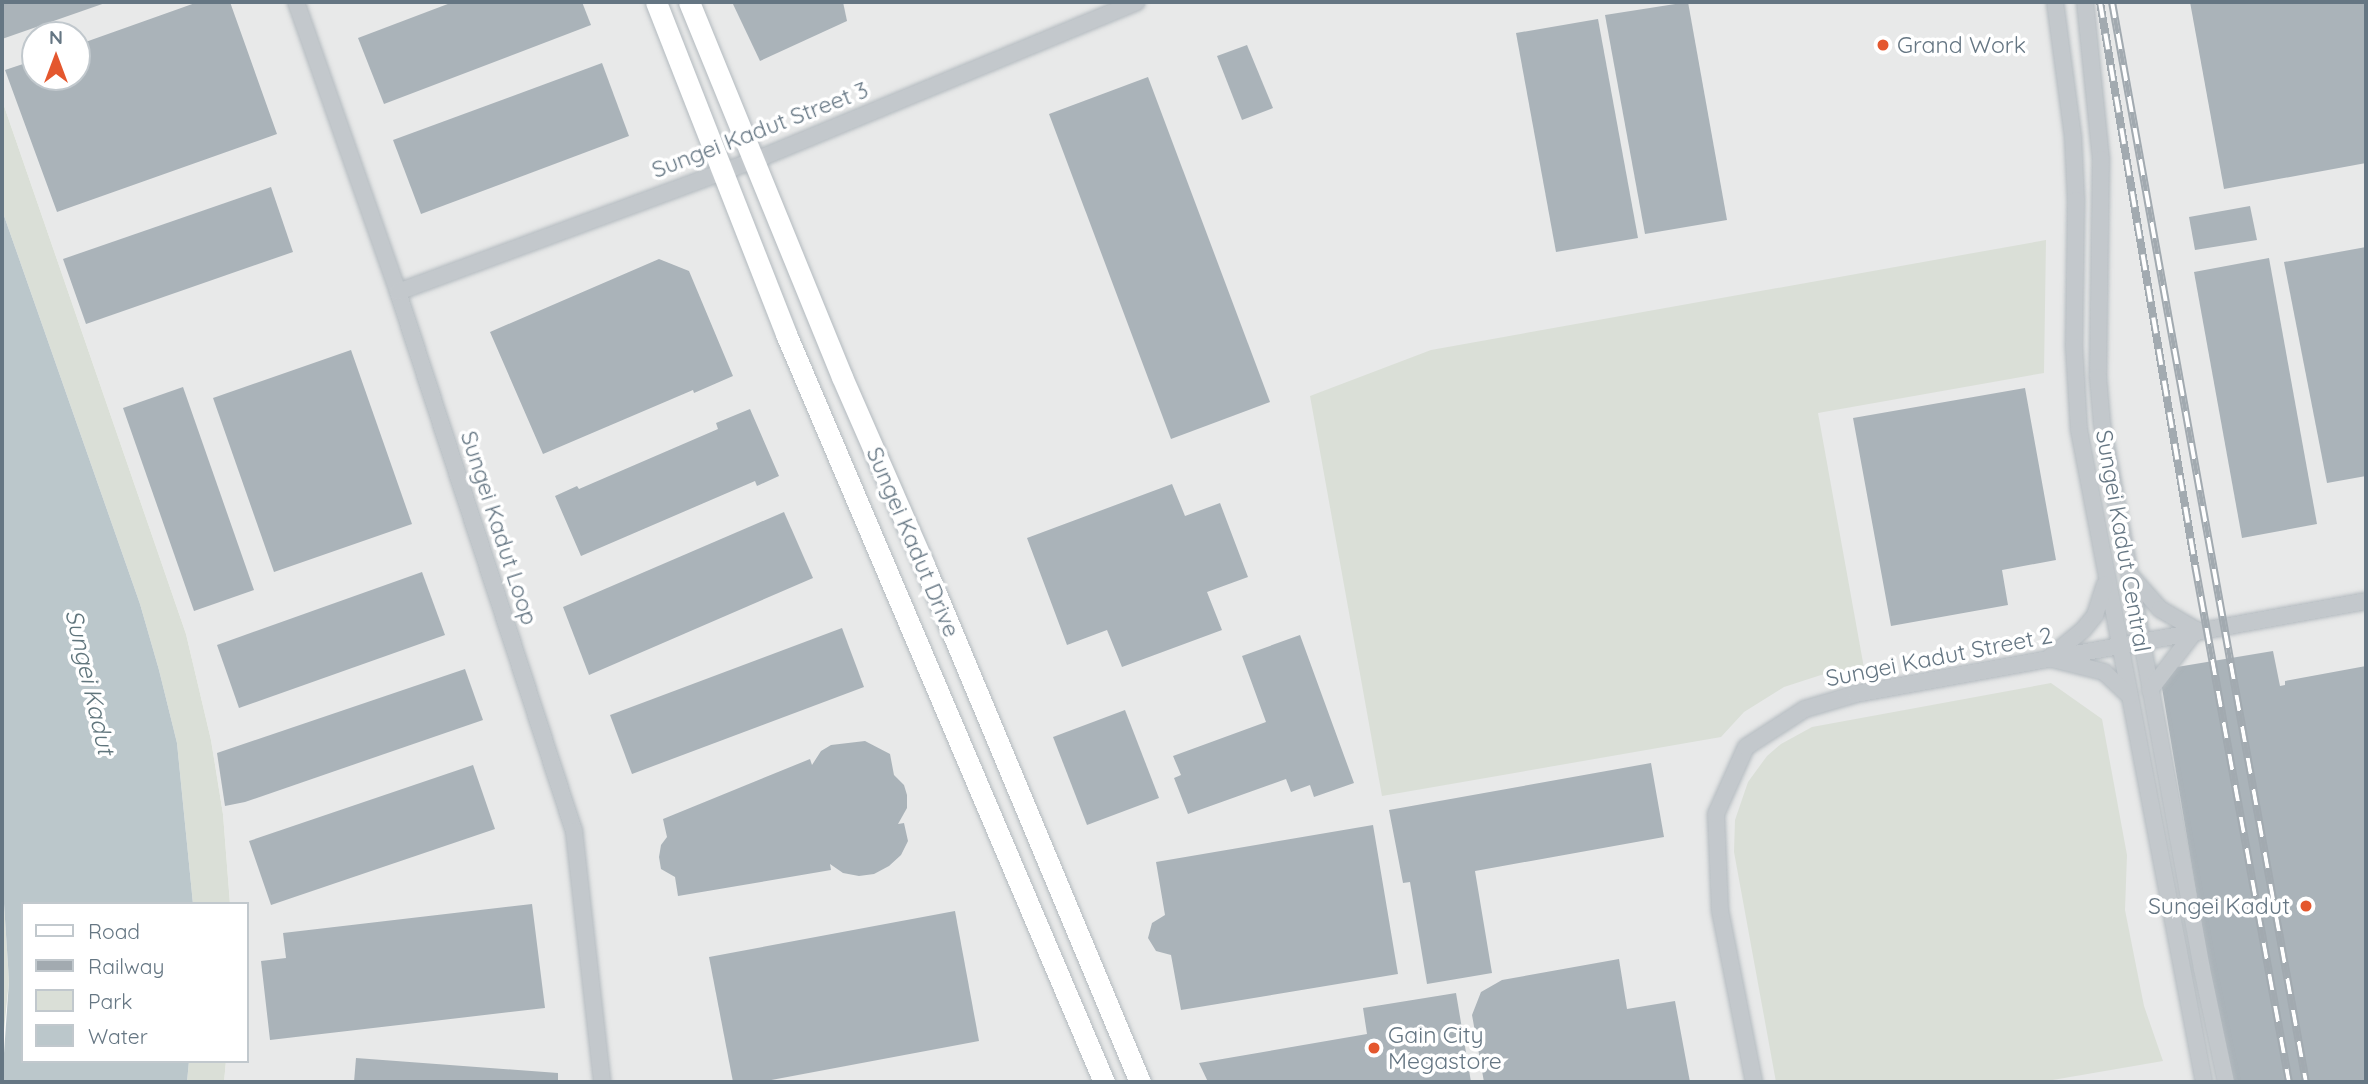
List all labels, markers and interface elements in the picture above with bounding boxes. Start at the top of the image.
north arrow [21,21,91,91]
text: N [49,25,63,49]
place label: Grand Work [1897,31,2026,59]
marker: Grand Work [1875,37,1891,53]
street label: Sungei Kadut Street 3 [648,76,872,184]
street label: Sungei Kadut Loop [455,428,543,628]
street label: Sungei Kadut Central [2090,428,2156,654]
street label: Sungei Kadut Drive [861,443,965,641]
water label: Sungei Kadut [59,607,121,757]
street label: Sungei Kadut Street 2 [1823,621,2055,693]
place label: Sungei Kadut [2148,892,2290,920]
marker: Sungei Kadut [2296,896,2316,916]
legend [21,902,248,1063]
text: Road [88,918,140,944]
text: Railway [88,953,164,979]
text: Park [88,988,132,1014]
place label: Gain City Megastore [1388,1021,1502,1075]
text: Water [88,1023,148,1049]
marker: Gain City Megastore [1366,1040,1382,1056]

